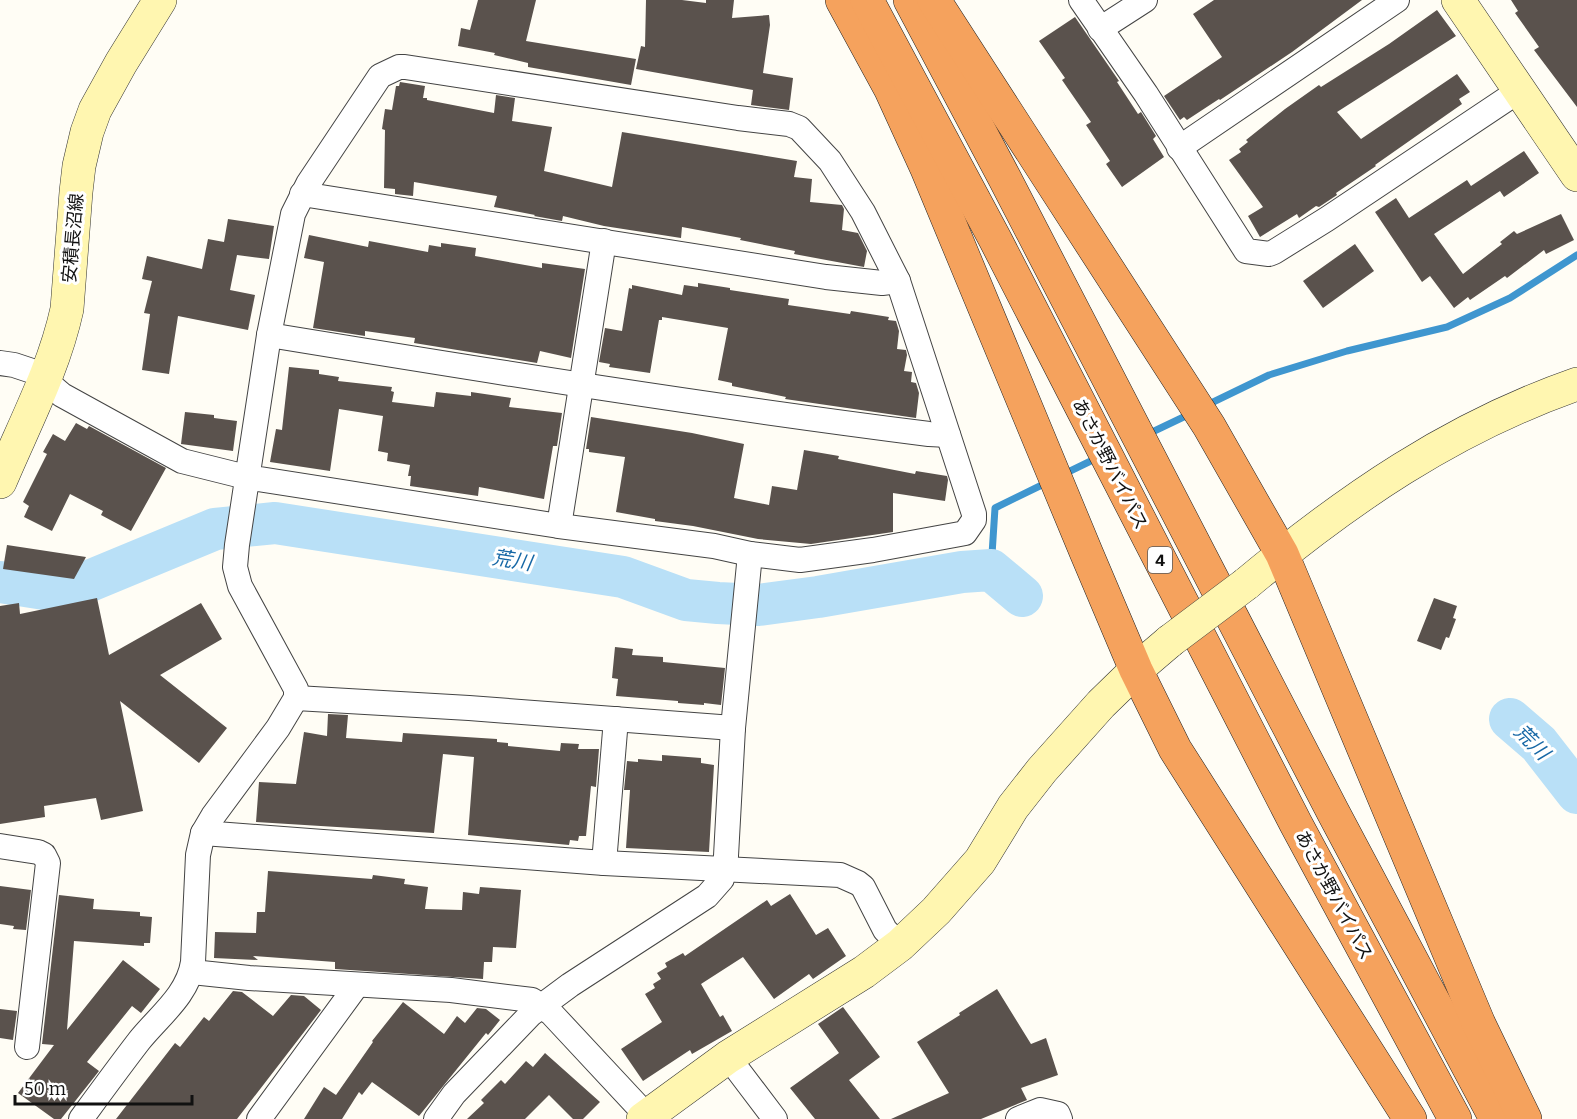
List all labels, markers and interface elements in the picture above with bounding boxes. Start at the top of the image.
street label: 安積長沼線 [58,192,88,284]
street label: あさか野バイパス [1068,395,1152,533]
water label: 荒川 [490,545,536,575]
road number: 4 [1148,547,1172,573]
water label: 荒川 [1509,719,1556,766]
street label: あさか野バイパス [1291,826,1377,964]
scale bar [15,1068,192,1106]
text: 50 m [24,1078,66,1100]

